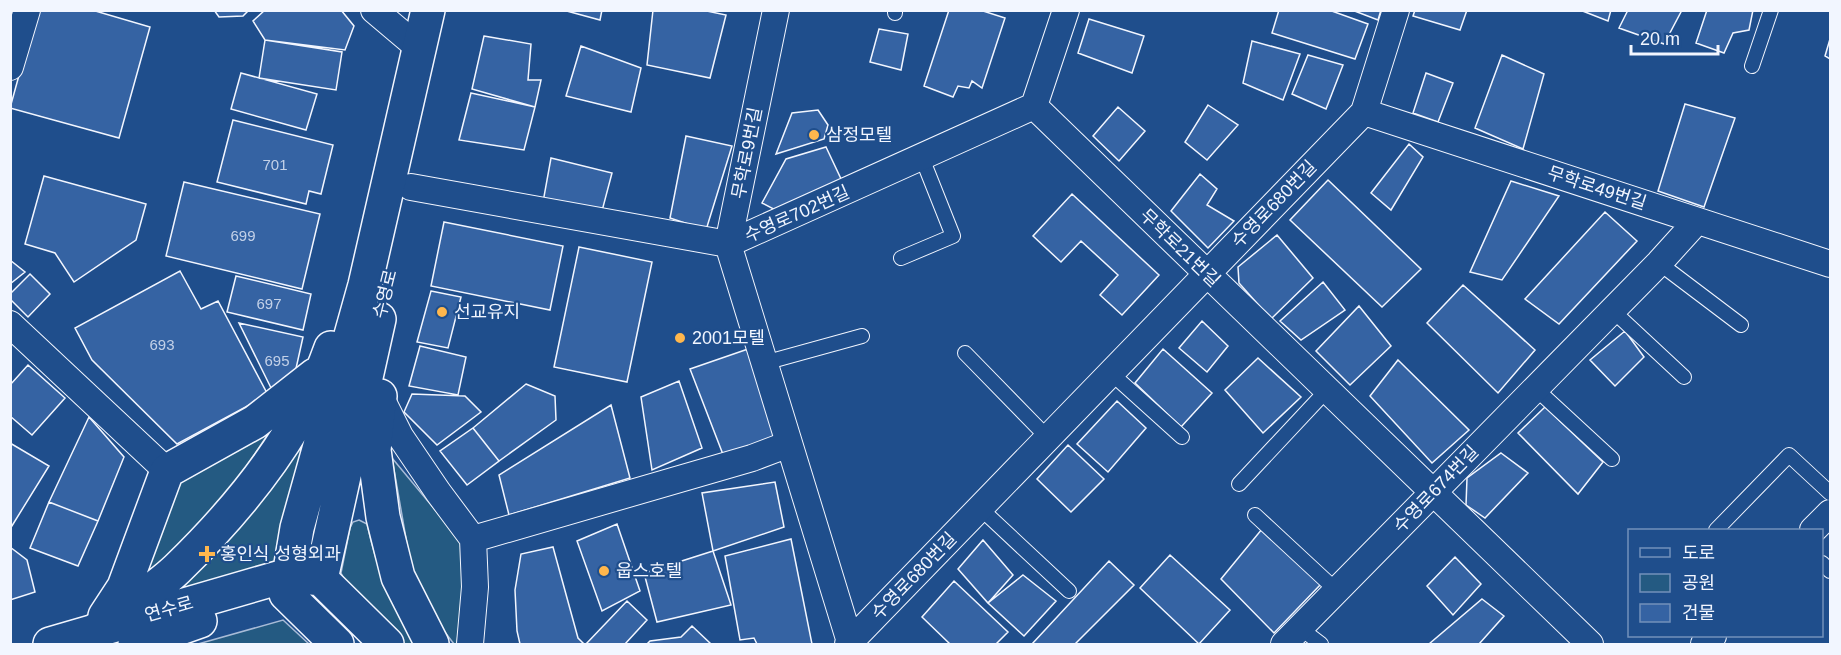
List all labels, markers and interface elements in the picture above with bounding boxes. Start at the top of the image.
scale bar [1631,18,1718,56]
text: 20 m [1640,29,1680,49]
street label: 무학로9번길 [728,106,766,200]
place label: 삼정모텔 [826,125,892,145]
marker: 삼정모텔 [807,128,821,142]
house number: 701 [262,156,288,173]
street label: 수영로680번길 [1228,156,1320,252]
street label: 무학로49번길 [1545,163,1649,213]
street label: 수영로702번길 [741,182,853,246]
street label: 무학로21번길 [1136,205,1224,291]
house number: 699 [230,227,256,244]
street label: 수영로 [369,267,401,321]
house number: 697 [256,295,282,312]
place label: 선교유지 [454,302,520,322]
marker: 선교유지 [435,305,449,319]
place label: 2001모텔 [692,328,765,348]
marker: 2001모텔 [673,331,687,345]
house number: 693 [149,336,175,353]
house number: 695 [264,352,290,369]
street label: 수영로674번길 [1390,441,1482,537]
street label: 수영로680번길 [868,528,960,624]
legend [1628,529,1823,637]
text: 도로 [1682,543,1715,563]
place label: 홍인식 성형외과 [220,544,341,564]
marker: 홍인식 성형외과 [198,545,216,563]
place label: 웁스호텔 [616,561,682,581]
marker: 웁스호텔 [597,564,611,578]
text: 공원 [1682,573,1715,593]
street label: 연수로 [142,593,196,625]
text: 건물 [1682,603,1715,623]

